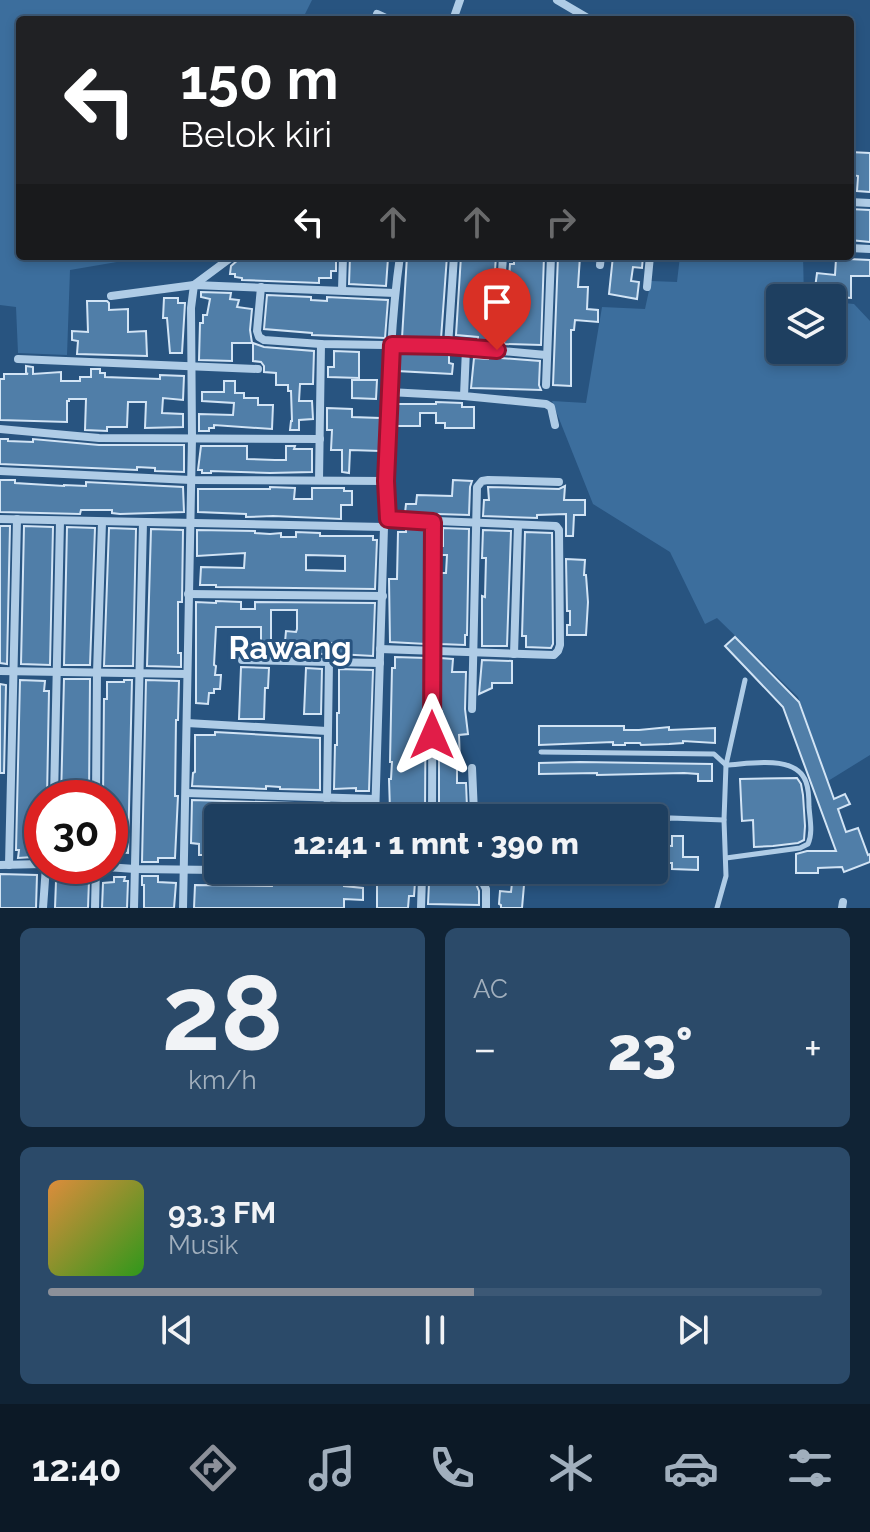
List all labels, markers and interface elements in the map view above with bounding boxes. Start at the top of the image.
text: 150 m [180,46,339,112]
icon: left [48,48,152,152]
text: Belok kiri [180,113,332,155]
icon: left [287,200,331,244]
icon: ahead [371,200,415,244]
icon: ahead [455,200,499,244]
icon: right [539,200,583,244]
pin [463,268,531,350]
icon: arrive [475,280,519,324]
map controls [766,284,846,364]
button: layers [766,284,846,364]
district label: Rawang [228,629,352,666]
position arrow [390,693,474,777]
speed limit sign: 30 [24,780,128,884]
text: 12:41 · 1 mnt · 390 m [293,826,579,861]
text: 28 [162,952,283,1074]
text: AC [473,974,508,1004]
text: 23° [607,1014,693,1084]
text: − [473,1023,497,1074]
text: + [804,1023,822,1074]
text: km/h [188,1065,257,1095]
text: 93.3 FM [168,1195,276,1230]
text: Musik [168,1230,238,1260]
icon: previous [155,1308,199,1352]
icon: pause [413,1308,457,1352]
icon: next [671,1308,715,1352]
icon: directions [185,1440,241,1496]
icon: music [304,1440,360,1496]
icon: phone [424,1440,480,1496]
icon: climate [543,1440,599,1496]
icon: car [663,1440,719,1496]
icon: filters [782,1440,838,1496]
text: 12:40 [32,1447,121,1489]

